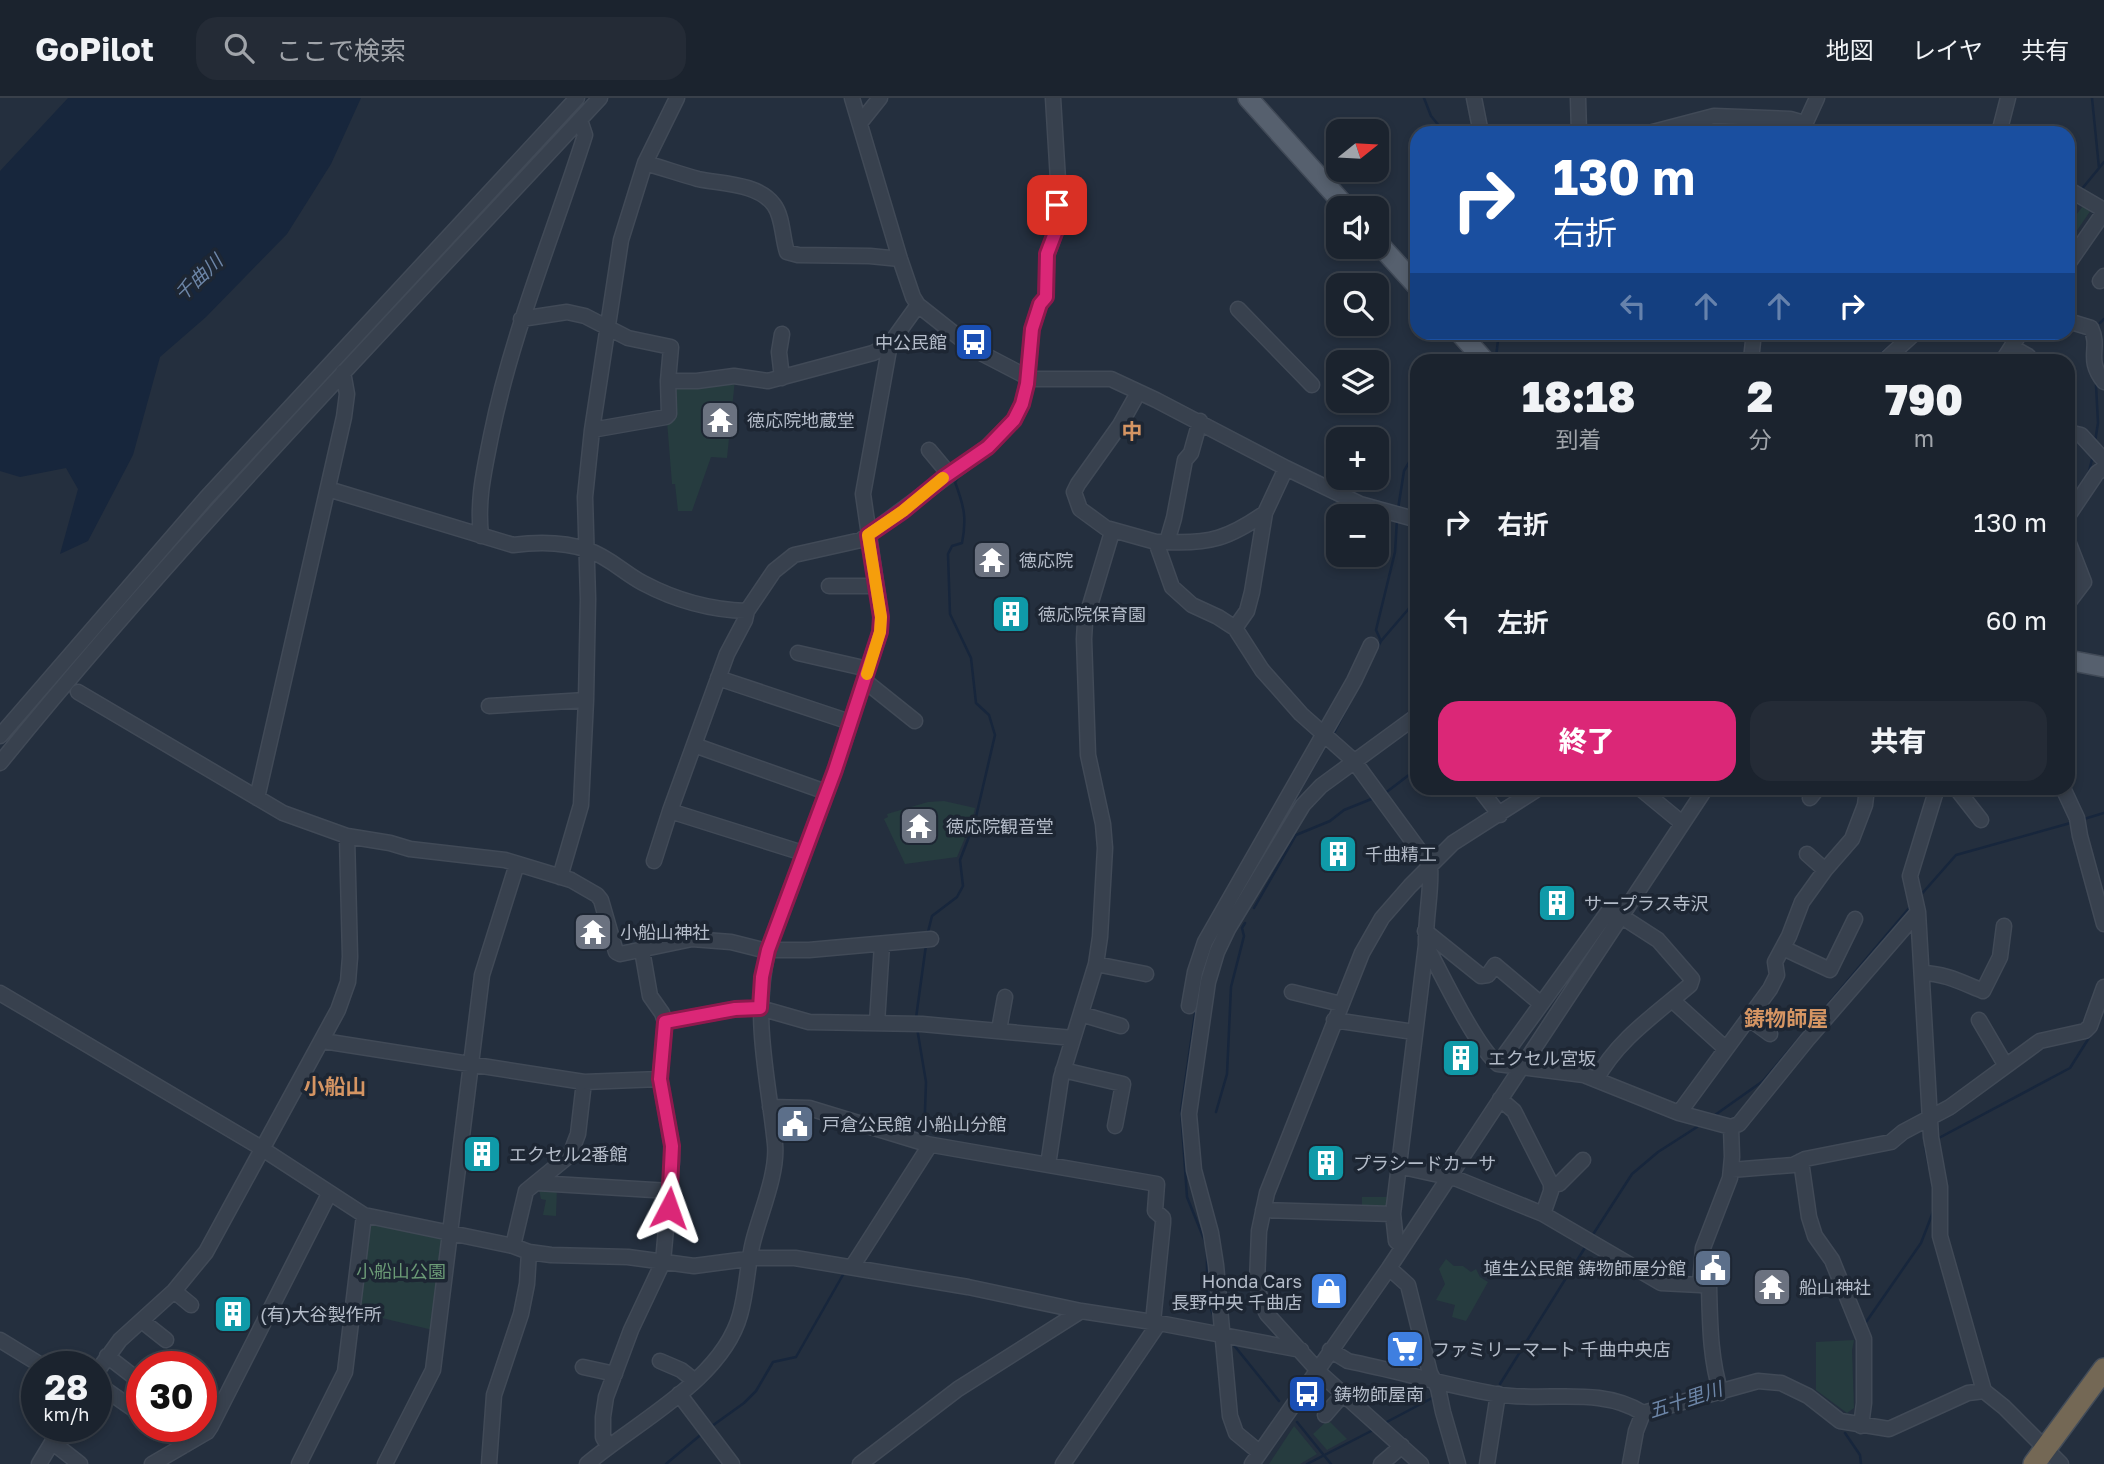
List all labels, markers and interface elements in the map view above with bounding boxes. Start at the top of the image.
search box [196,17,686,80]
text: GoPilot [35,29,154,68]
icon: search [220,29,258,67]
text: ここで検索 [276,35,406,66]
text: 地図 [1826,35,1874,64]
text: レイヤ [1912,35,1983,64]
text: 共有 [2021,35,2069,64]
north arrow [1326,119,1390,182]
map controls [1326,119,1389,567]
text: 130 m [1553,147,1695,206]
icon: right [1438,154,1529,245]
pin [1027,175,1087,235]
icon: arrive [1038,186,1076,224]
button: sound [1326,196,1389,259]
text: 右折 [1553,213,1617,251]
water label: 千曲川 [169,248,228,305]
button: search [1326,273,1389,336]
icon: left [1614,287,1652,325]
icon: ahead [1687,287,1725,325]
icon: ahead [1760,287,1798,325]
icon: right [1833,287,1871,325]
bus stop icon: 中公民館 [953,321,995,363]
place label: 中公民館 [875,331,947,353]
button: layers [1326,350,1389,413]
text: 18:18 [1522,371,1635,421]
text: 2 [1747,371,1773,421]
text: 790 [1885,374,1963,424]
temple icon: 徳応院地蔵堂 [699,399,741,441]
place label: 徳応院地蔵堂 [747,409,855,431]
district label: 中 [1122,418,1143,444]
text: m [1914,424,1934,452]
text: 到着 [1556,425,1602,453]
text: 分 [1749,425,1772,453]
button: + [1326,427,1389,490]
icon: right [1438,503,1476,541]
button: − [1326,504,1389,567]
text: 130 m [1974,507,2047,538]
text: 右折 [1497,509,1549,540]
temple icon: 徳応院 [971,539,1013,581]
place label: 徳応院 [1019,549,1073,571]
building icon: 徳応院保育園 [990,593,1032,635]
icon: left [1438,601,1476,639]
place label: 徳応院保育園 [1038,603,1146,625]
text: 60 m [1986,605,2047,636]
text: 左折 [1497,607,1549,638]
button: 終了 [1438,701,1736,781]
button: 共有 [1750,701,2047,781]
temple icon: 徳応院観音堂 [898,805,940,847]
place label: 徳応院観音堂 [946,815,1054,837]
building icon: 千曲精工 [1317,833,1359,875]
place label: 千曲精工 [1365,843,1437,865]
building icon: サープラス寺沢 [1536,882,1578,924]
place label: サープラス寺沢 [1584,892,1709,914]
temple icon: 小船山神社 [572,911,614,953]
place label: 小船山神社 [620,921,710,943]
district label: 鋳物師屋 [1744,1005,1828,1031]
building icon: エクセル宮坂 [1440,1037,1482,1079]
place label: エクセル宮坂 [1488,1047,1596,1069]
district label: 小船山 [304,1073,367,1099]
public building icon: 戸倉公民館 小船山分館 [774,1103,816,1145]
place label: 戸倉公民館 小船山分館 [822,1113,1007,1135]
building icon: エクセル2番館 [461,1133,503,1175]
building icon: プラシードカーサ [1305,1142,1347,1184]
place label: エクセル2番館 [509,1143,627,1165]
place label: プラシードカーサ [1353,1152,1496,1174]
position arrow [632,1171,706,1245]
public building icon: 埴生公民館 鋳物師屋分館 [1692,1247,1734,1289]
place label: 埴生公民館 鋳物師屋分館 [1484,1257,1686,1279]
park label: 小船山公園 [356,1260,446,1282]
temple icon: 船山神社 [1751,1266,1793,1308]
place label: Honda Cars 長野中央 千曲店 [1172,1270,1302,1313]
shop icon: Honda Cars 長野中央 千曲店 [1308,1270,1350,1312]
place label: 船山神社 [1799,1276,1871,1298]
building icon: (有)大谷製作所 [212,1293,254,1335]
place label: (有)大谷製作所 [260,1303,382,1325]
supermarket icon: ファミリーマート 千曲中央店 [1384,1328,1426,1370]
place label: ファミリーマート 千曲中央店 [1432,1338,1671,1360]
speed limit sign: 30 [126,1351,217,1442]
text: 28 [45,1366,88,1408]
bus stop icon: 鋳物師屋南 [1286,1373,1328,1415]
water label: 五十里川 [1645,1376,1727,1422]
place label: 鋳物師屋南 [1334,1383,1424,1405]
text: km/h [44,1403,89,1425]

